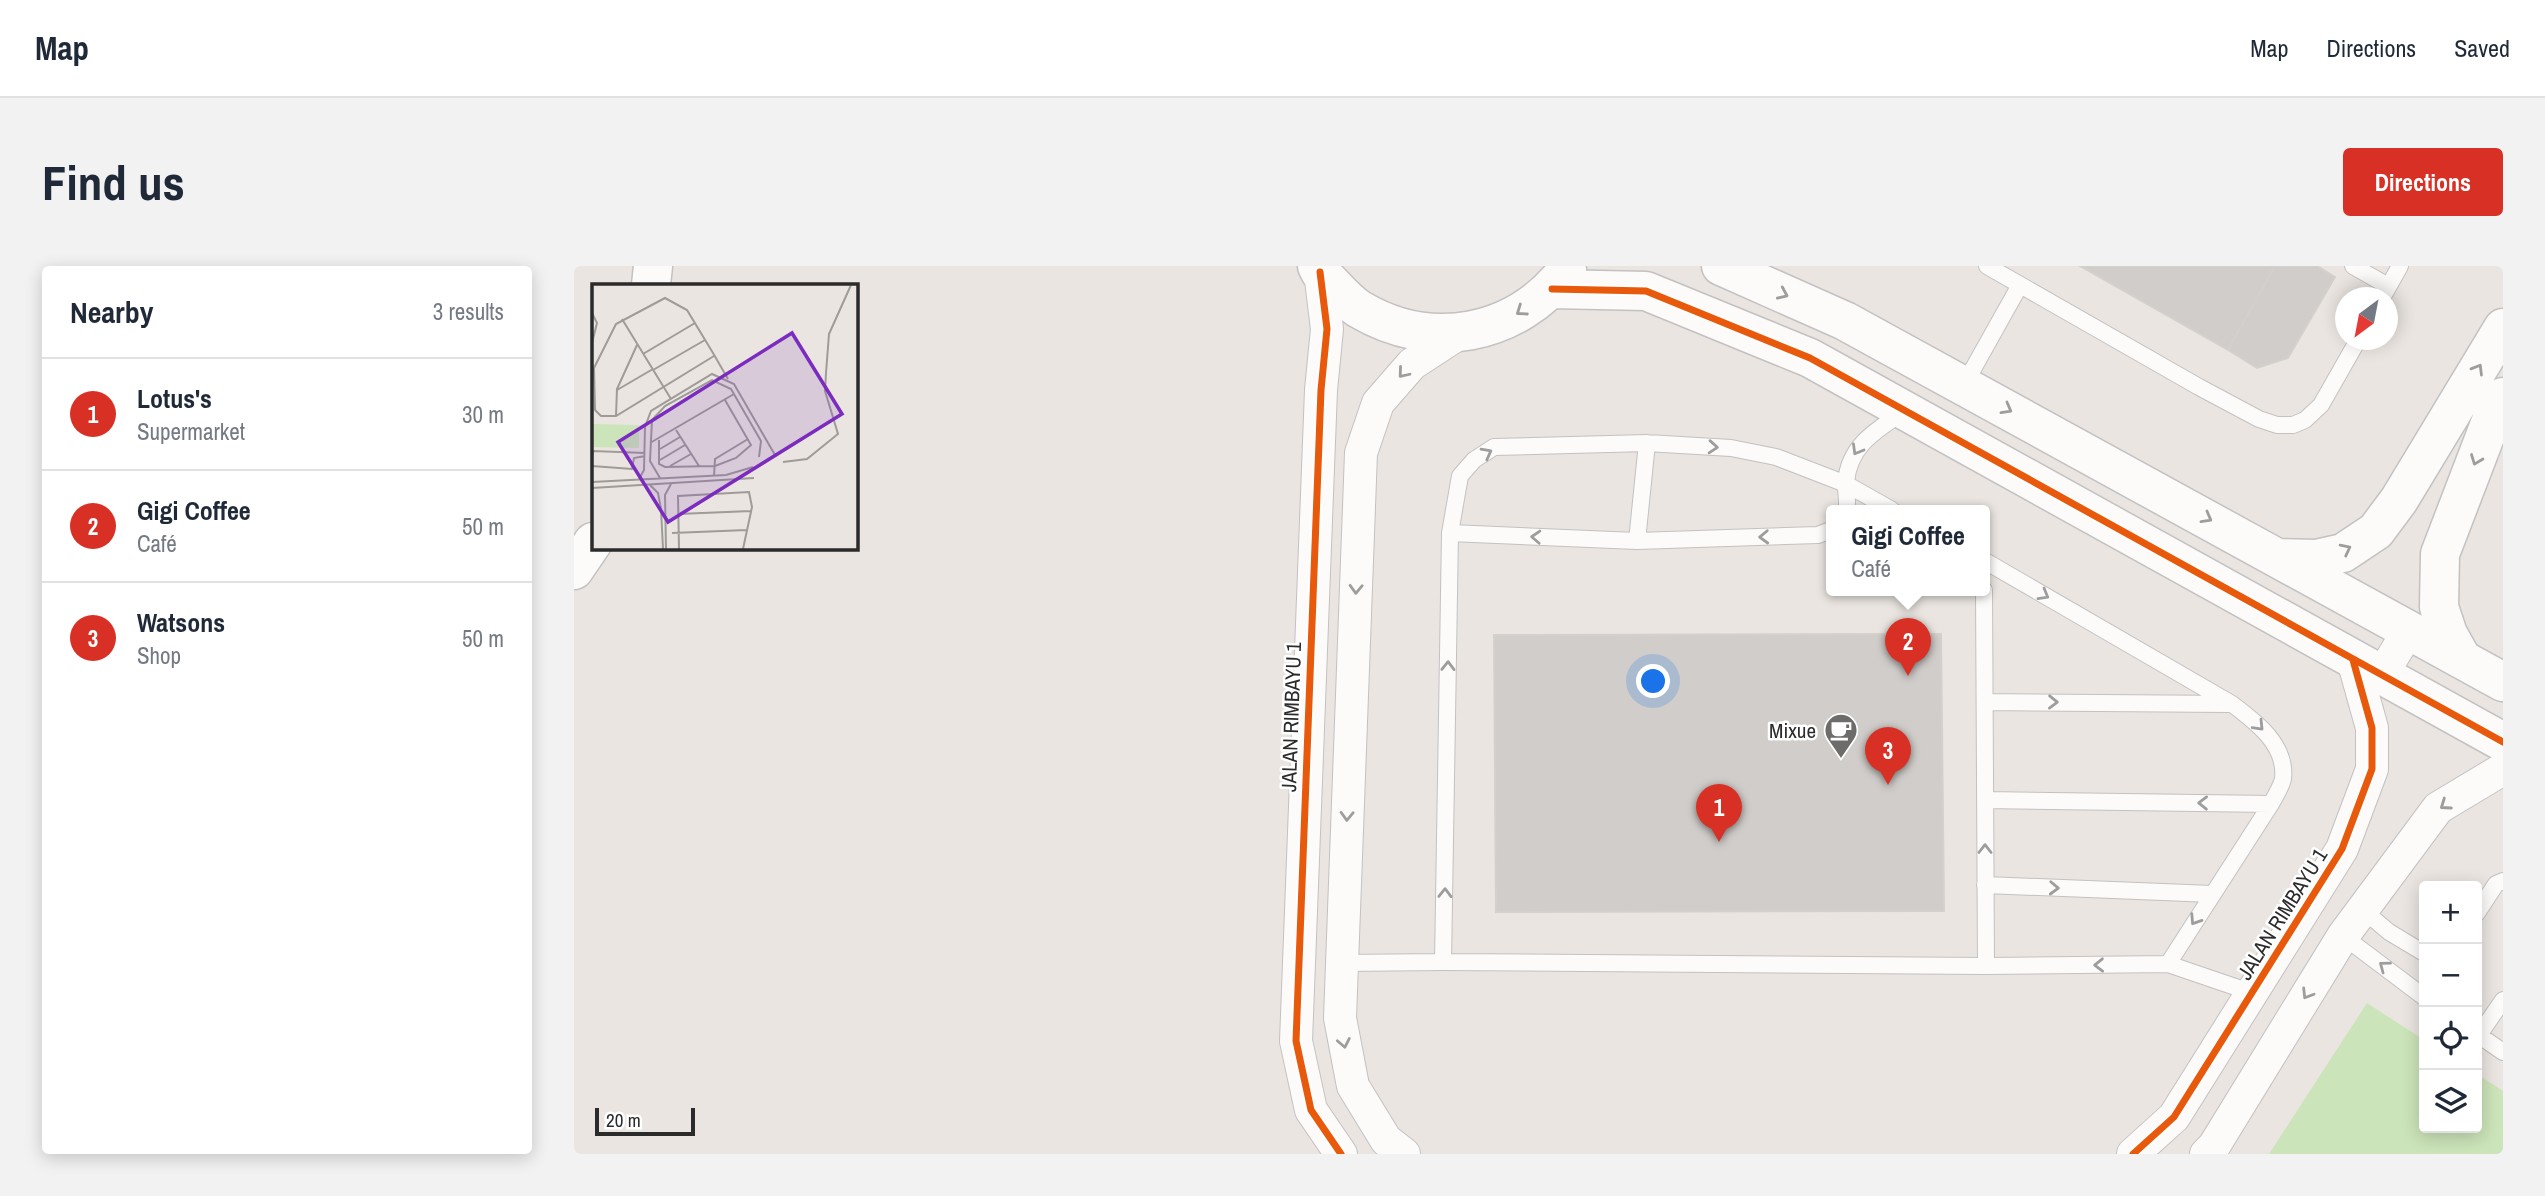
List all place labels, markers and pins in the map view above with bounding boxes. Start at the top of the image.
pin: 2 [1885,618,1931,676]
cafe icon: Mixue [1822,711,1860,760]
place label: Mixue [1769,716,1816,745]
pin: 3 [1865,727,1911,785]
pin: 1 [1696,784,1742,842]

